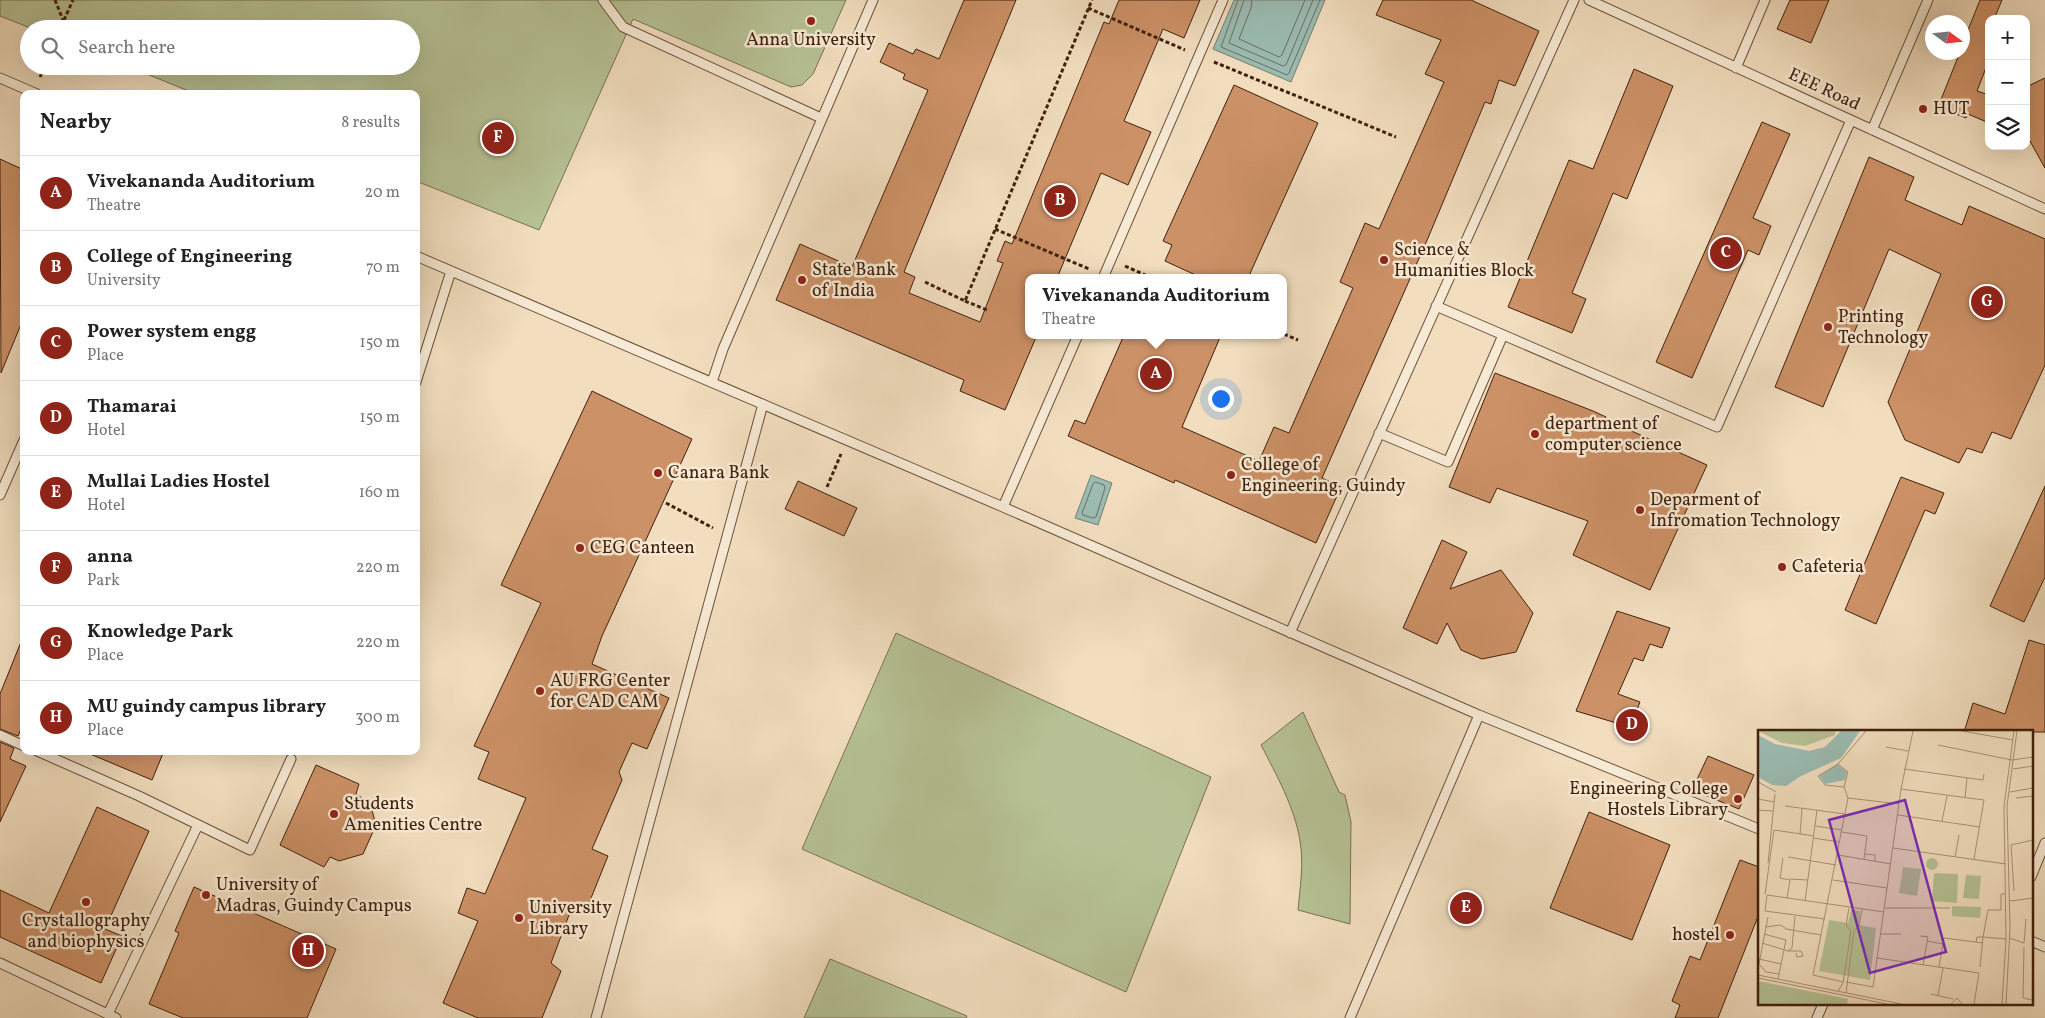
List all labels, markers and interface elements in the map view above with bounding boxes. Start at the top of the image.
marker: Anna University [805,15,817,27]
north arrow [1925,15,1970,60]
map controls [1985,15,2030,150]
button: + [1985,15,2030,60]
search box [20,20,420,75]
place label: Anna University [746,28,876,53]
icon: search [38,34,66,62]
text: Search here [78,35,175,61]
button: − [1985,60,2030,105]
street label: EEE Road [1784,62,1864,118]
place label: HUT [1933,97,1970,122]
marker: HUT [1917,103,1929,115]
button: layers [1985,105,2030,150]
text: Nearby [40,108,111,137]
text: 8 results [341,112,400,134]
pin: F [482,119,514,157]
text: Vivekananda Auditorium [87,169,315,195]
text: A [50,182,62,204]
text: 20 m [365,182,400,204]
pin: B [1044,182,1076,220]
text: Theatre [87,195,141,217]
pin: C [1710,234,1742,272]
place label: Science & Humanities Block [1394,238,1534,284]
text: College of Engineering [87,244,292,270]
marker: Science & Humanities Block [1378,254,1390,266]
text: B [51,257,61,279]
text: 70 m [366,257,400,279]
place label: State Bank of India [812,258,896,304]
text: University [87,270,161,292]
marker: State Bank of India [796,274,808,286]
popup [1025,274,1287,339]
text: Vivekananda Auditorium [1042,283,1270,309]
pin: G [1971,283,2003,321]
place label: Printing Technology [1838,305,1928,351]
text: Theatre [1042,309,1096,331]
text: Power system engg [87,319,256,345]
marker: Printing Technology [1822,321,1834,333]
text: C [51,332,61,354]
text: 150 m [359,332,400,354]
text: Place [87,345,124,367]
pin: A [1140,355,1172,393]
your location [1208,386,1234,412]
text: Thamarai [87,394,177,420]
text: D [50,407,62,429]
text: 150 m [359,407,400,429]
place label: department of computer science [1545,412,1682,458]
text: Hotel [87,420,125,442]
marker: department of computer science [1529,428,1541,440]
place label: College of Engineering, Guindy [1241,453,1406,499]
place label: Canara Bank [668,461,769,486]
marker: Canara Bank [652,467,664,479]
text: Mullai Ladies Hostel [87,469,270,495]
marker: College of Engineering, Guindy [1225,469,1237,481]
text: E [51,482,61,504]
text: 160 m [359,482,400,504]
place label: Deparment of Infromation Technology [1650,488,1841,534]
text: Hotel [87,495,125,517]
marker: Deparment of Infromation Technology [1634,504,1646,516]
place label: CEG Canteen [590,536,695,561]
marker: CEG Canteen [574,542,586,554]
text: anna [87,544,133,570]
place label: Cafeteria [1792,555,1864,580]
text: F [51,557,61,579]
text: 220 m [356,557,400,579]
marker: Cafeteria [1776,561,1788,573]
text: Park [87,570,120,592]
text: Knowledge Park [87,619,233,645]
text: G [50,632,62,654]
text: 220 m [356,632,400,654]
text: Place [87,645,124,667]
place label: AU FRG Center for CAD CAM [550,669,671,715]
marker: AU FRG Center for CAD CAM [534,685,546,697]
text: MU guindy campus library [87,694,326,720]
pin: D [1616,706,1648,744]
text: H [50,707,62,729]
text: 300 m [355,707,400,729]
text: Place [87,720,124,742]
inset map [1758,730,2032,1006]
place label: Engineering College Hostels Library [1569,777,1728,823]
place label: Students Amenities Centre [344,792,482,838]
marker: Engineering College Hostels Library [1732,793,1744,805]
marker: Students Amenities Centre [328,808,340,820]
place label: University of Madras, Guindy Campus [216,873,412,919]
marker: University of Madras, Guindy Campus [200,889,212,901]
pin: E [1450,889,1482,927]
marker: Crystallography and biophysics [80,896,92,908]
place label: University Library [529,896,612,942]
place label: Crystallography and biophysics [22,909,150,955]
marker: University Library [513,912,525,924]
place label: hostel [1672,923,1720,948]
marker: hostel [1724,929,1736,941]
pin: H [292,932,324,970]

